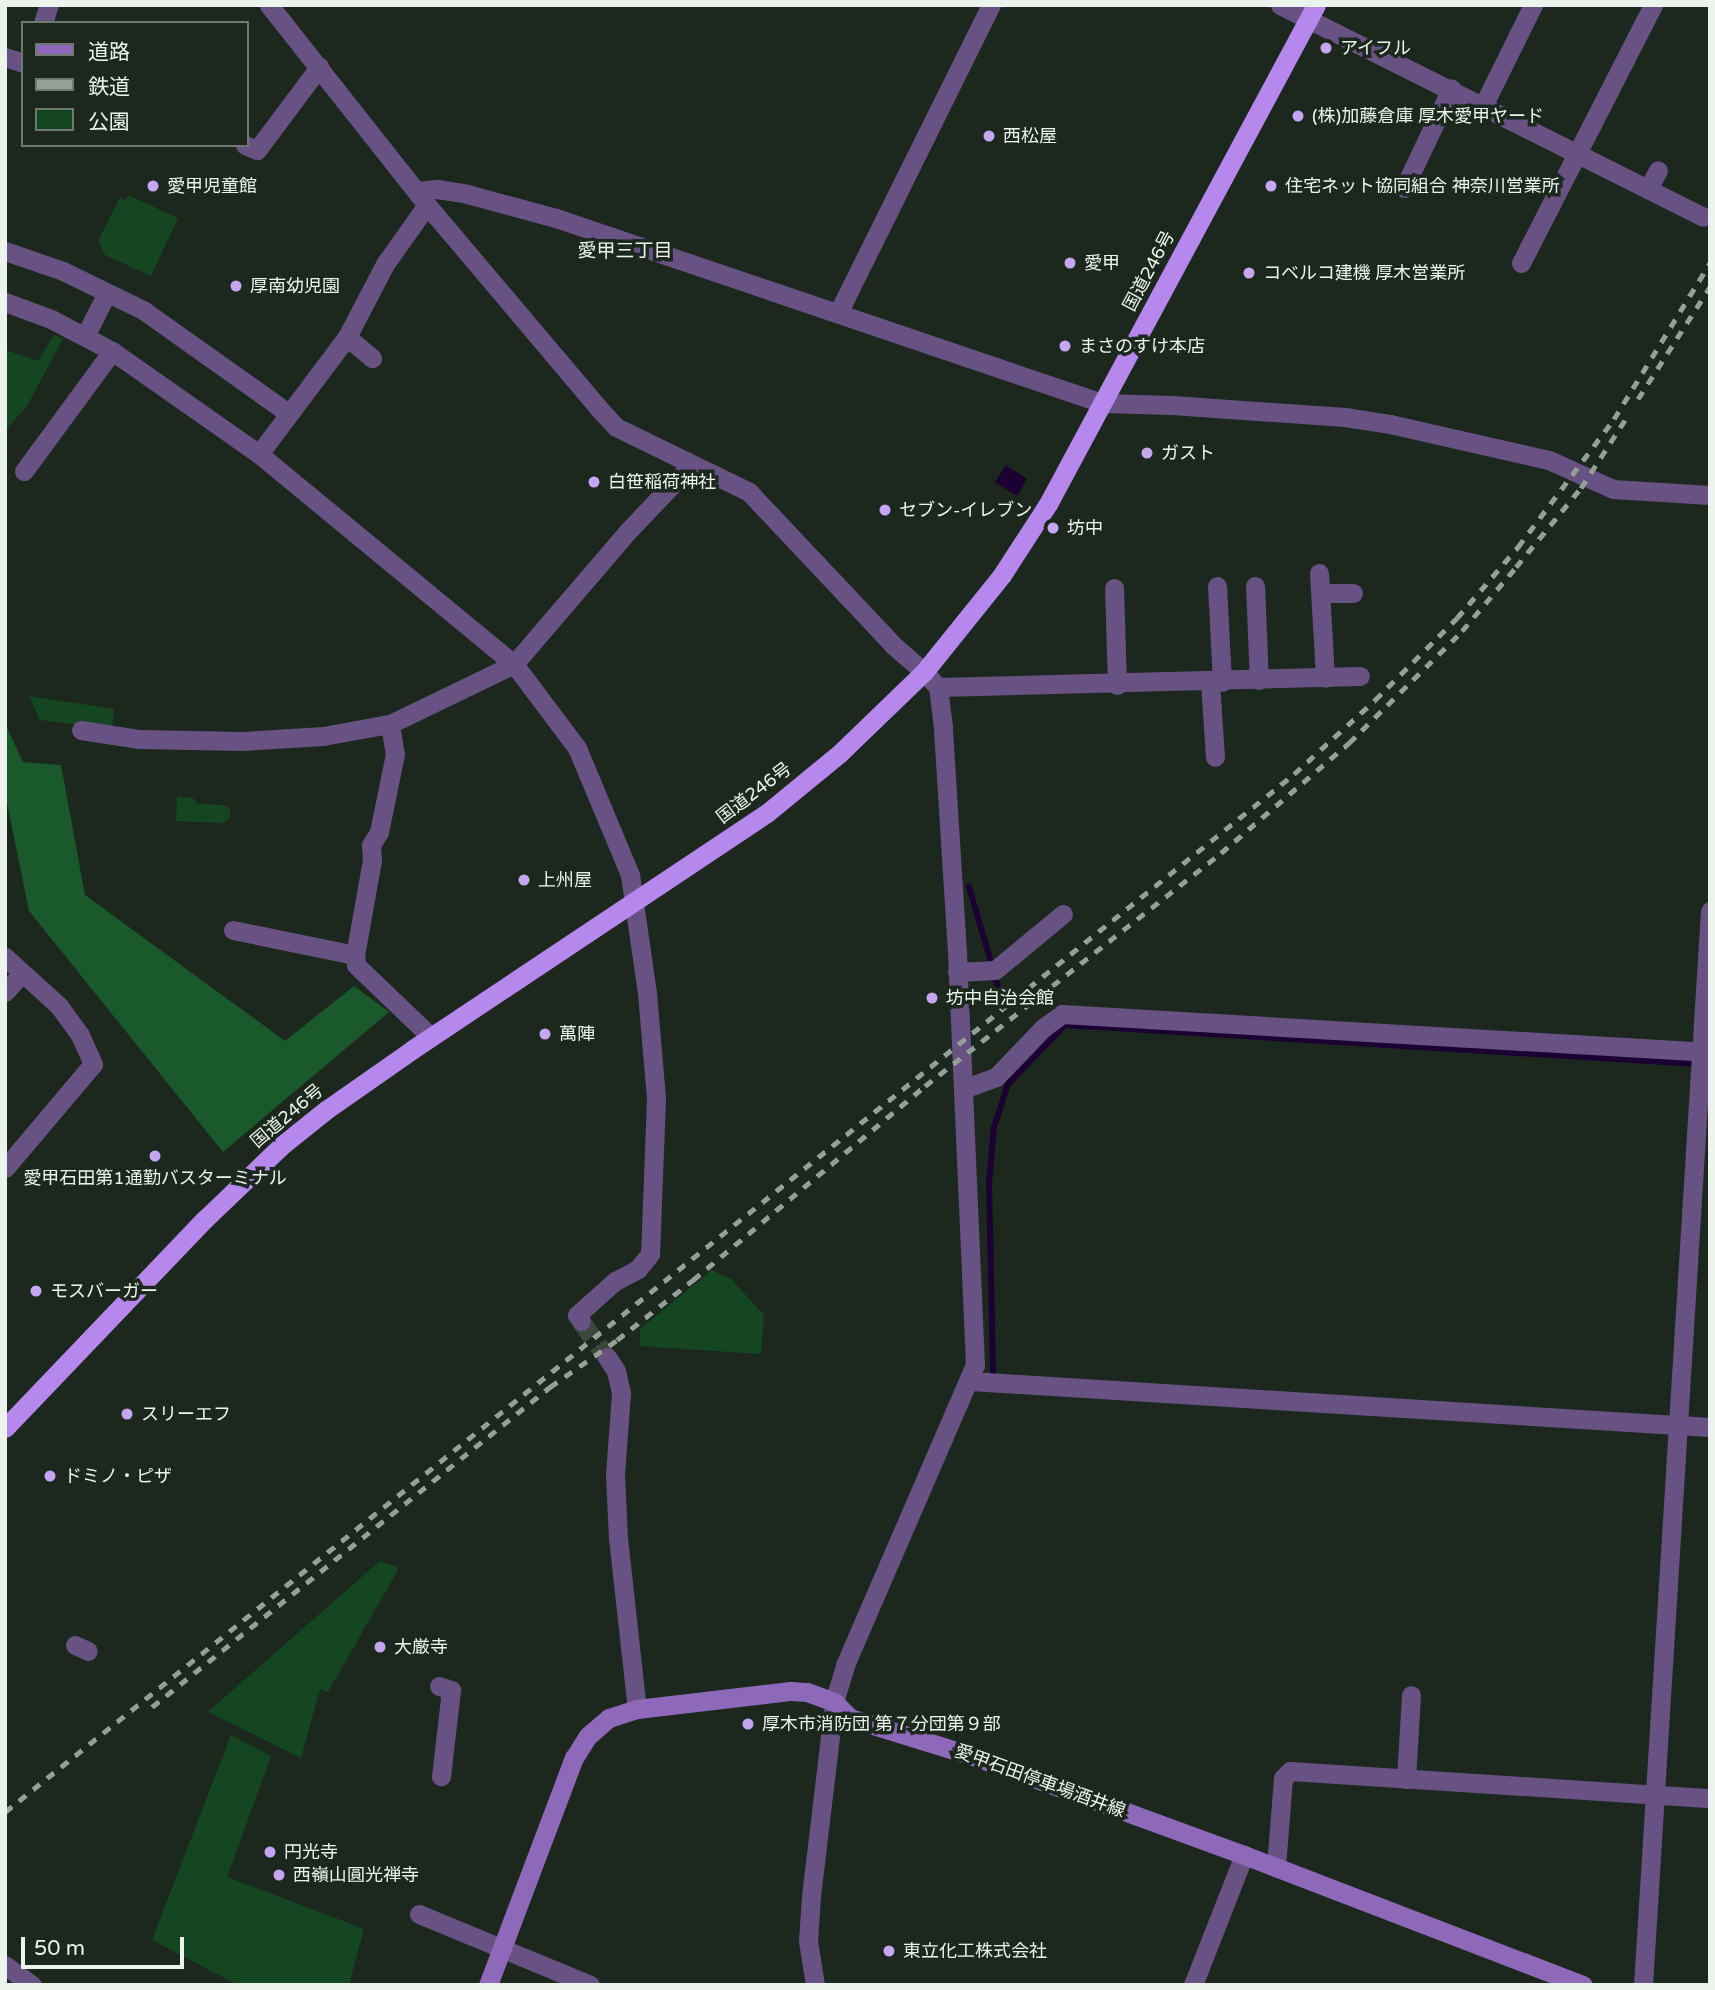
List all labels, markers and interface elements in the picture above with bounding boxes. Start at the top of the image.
legend [21,21,248,147]
place label: アイフル [1340,37,1412,59]
text: 道路 [88,40,130,65]
marker: アイフル [1318,40,1334,56]
text: 鉄道 [88,75,130,100]
place label: (株)加藤倉庫 厚木愛甲ヤード [1312,105,1544,127]
marker: (株)加藤倉庫 厚木愛甲ヤード [1290,108,1306,124]
text: 公園 [88,110,130,135]
place label: 西松屋 [1003,125,1057,147]
marker: 西松屋 [981,128,997,144]
place label: 愛甲児童館 [167,175,257,197]
place label: 住宅ネット協同組合 神奈川営業所 [1285,175,1560,197]
marker: 愛甲児童館 [145,178,161,194]
marker: 住宅ネット協同組合 神奈川営業所 [1263,178,1279,194]
street label: 国道246号 [1119,227,1179,315]
district label: 愛甲三丁目 [578,241,672,263]
place label: 愛甲 [1084,252,1120,274]
marker: 愛甲 [1062,255,1078,271]
place label: コベルコ建機 厚木営業所 [1263,262,1466,284]
marker: コベルコ建機 厚木営業所 [1241,265,1257,281]
place label: 厚南幼児園 [250,275,340,297]
marker: 厚南幼児園 [228,278,244,294]
place label: まさのすけ本店 [1079,335,1205,357]
marker: まさのすけ本店 [1057,338,1073,354]
place label: ガスト [1161,442,1215,464]
marker: ガスト [1139,445,1155,461]
place label: 白笹稲荷神社 [608,471,716,493]
marker: 白笹稲荷神社 [586,474,602,490]
place label: セブン-イレブン [899,499,1032,521]
marker: セブン-イレブン [877,502,893,518]
place label: 坊中 [1067,517,1103,539]
marker: 坊中 [1045,520,1061,536]
street label: 国道246号 [712,758,796,828]
place label: 上州屋 [538,869,592,891]
marker: 上州屋 [516,872,532,888]
place label: 坊中自治会館 [946,987,1054,1009]
marker: 坊中自治会館 [924,990,940,1006]
place label: 萬陣 [559,1023,595,1045]
marker: 萬陣 [537,1026,553,1042]
street label: 国道246号 [246,1079,328,1153]
marker: 愛甲石田第1通勤バスターミナル [147,1148,163,1164]
place label: 愛甲石田第1通勤バスターミナル [23,1167,287,1189]
place label: モスバーガー [50,1280,158,1302]
marker: モスバーガー [28,1283,44,1299]
place label: スリーエフ [141,1403,231,1425]
marker: スリーエフ [119,1406,135,1422]
place label: ドミノ・ピザ [64,1465,172,1487]
marker: ドミノ・ピザ [42,1468,58,1484]
place label: 大厳寺 [394,1636,448,1658]
marker: 大厳寺 [372,1639,388,1655]
place label: 厚木市消防団 第７分団第９部 [762,1713,1001,1735]
marker: 厚木市消防団 第７分団第９部 [740,1716,756,1732]
street label: 愛甲石田停車場酒井線 [952,1740,1128,1822]
place label: 円光寺 [284,1841,338,1863]
marker: 円光寺 [262,1844,278,1860]
place label: 西嶺山圓光禅寺 [293,1864,419,1886]
marker: 西嶺山圓光禅寺 [271,1867,287,1883]
scale bar [24,1924,187,1968]
text: 50 m [34,1936,85,1961]
place label: 東立化工株式会社 [903,1940,1047,1962]
marker: 東立化工株式会社 [881,1943,897,1959]

